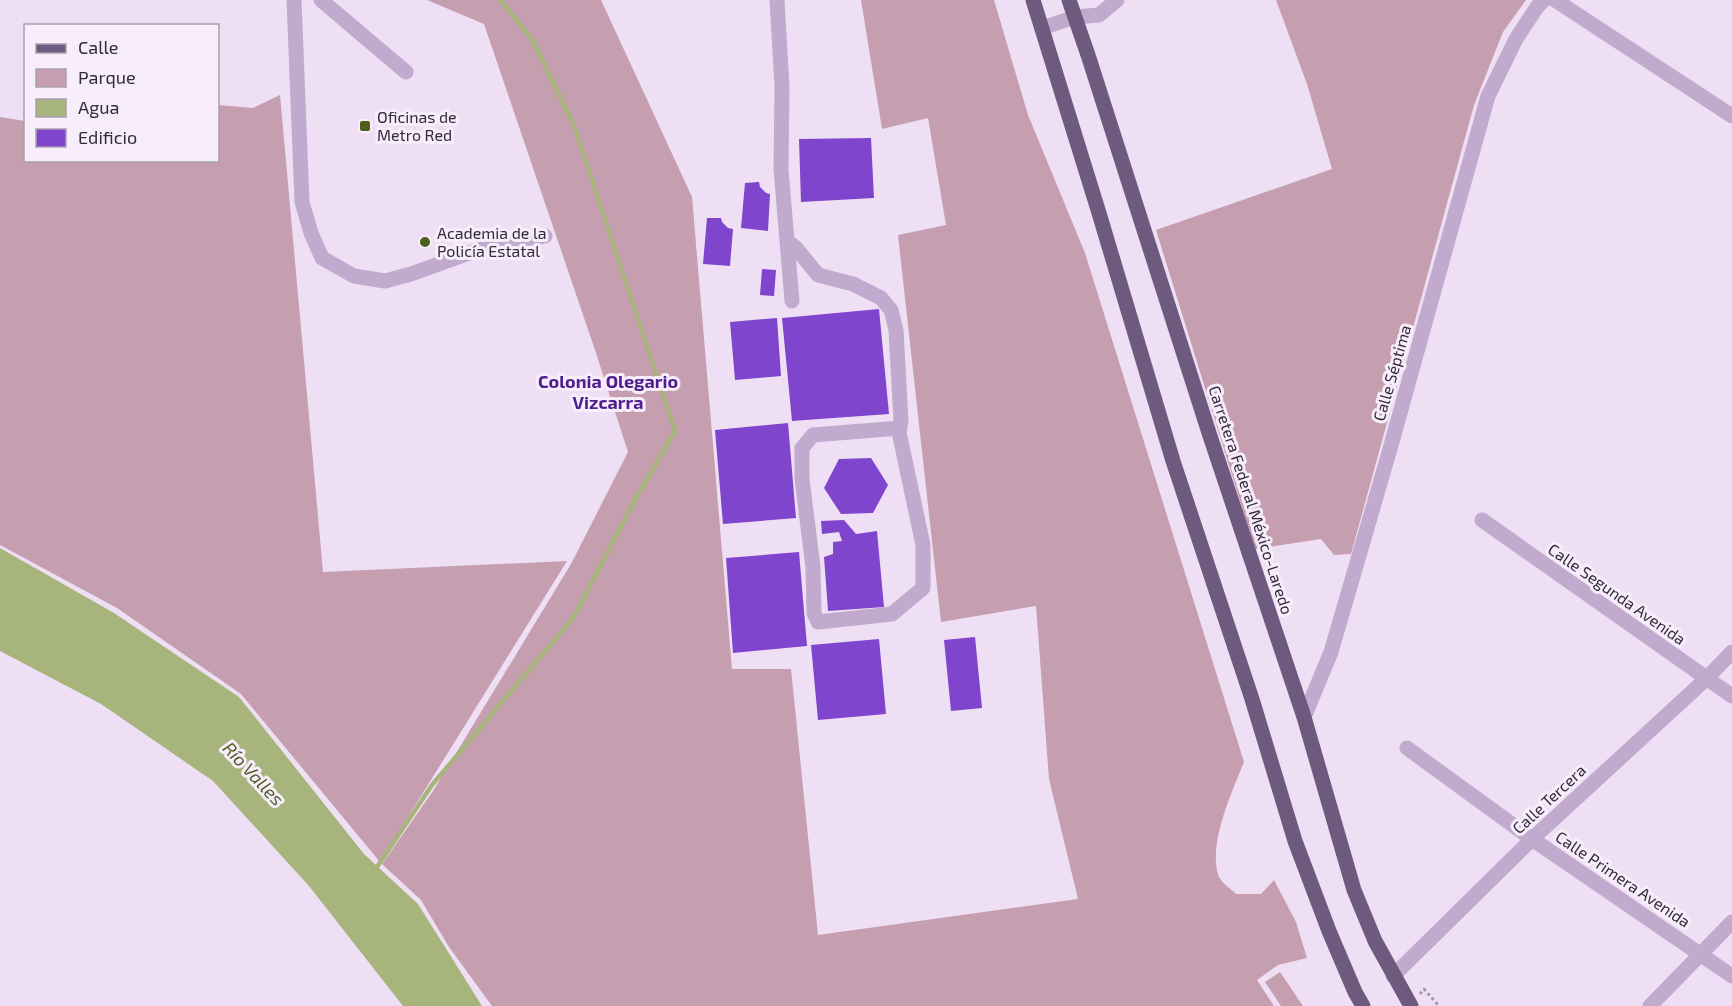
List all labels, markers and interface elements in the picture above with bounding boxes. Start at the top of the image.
legend [24,24,219,162]
text: Calle [78,36,119,58]
text: Parque [78,66,136,88]
text: Agua [78,96,119,118]
place label: Oficinas de Metro Red [377,107,457,144]
marker: Oficinas de Metro Red [358,119,372,133]
text: Edificio [78,126,137,148]
place label: Academia de la Policía Estatal [437,223,547,260]
marker: Academia de la Policía Estatal [418,235,432,249]
street label: Calle Séptima [1369,323,1414,423]
district label: Colonia Olegario Vizcarra [538,370,678,413]
street label: Carretera Federal México-Laredo [1205,383,1298,617]
street label: Calle Segunda Avenida [1545,539,1690,648]
water label: Río Valles [219,737,289,810]
street label: Calle Tercera [1508,760,1589,837]
street label: Calle Primera Avenida [1552,826,1694,931]

